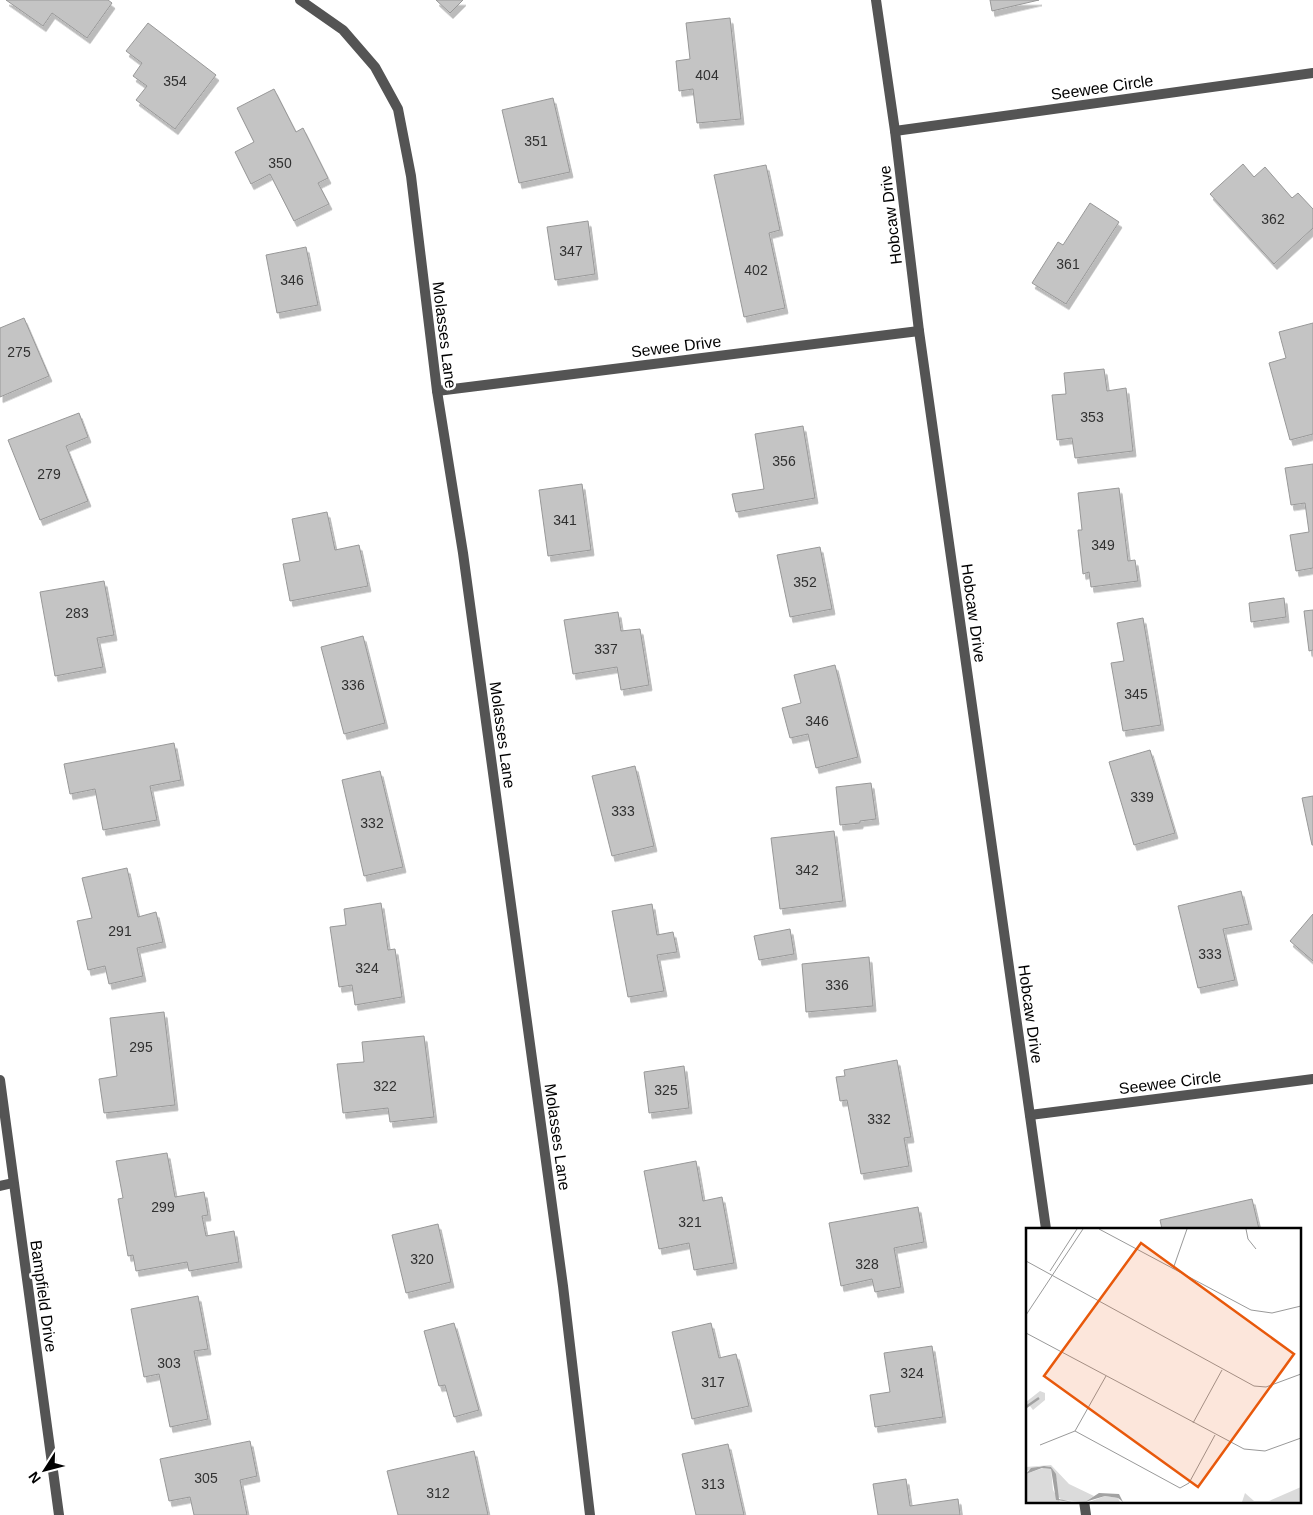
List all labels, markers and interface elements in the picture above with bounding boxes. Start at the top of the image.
house number: 404 [695,67,719,83]
street label: Seewee Circle [1050,72,1154,103]
house number: 354 [163,73,187,89]
house number: 351 [524,133,548,149]
house number: 350 [268,155,292,171]
street label: Hobcaw Drive [876,164,905,265]
house number: 362 [1261,211,1285,227]
house number: 347 [559,243,583,259]
house number: 361 [1056,256,1080,272]
house number: 402 [744,262,768,278]
house number: 346 [280,272,304,288]
street label: Molasses Lane [430,281,460,390]
street label: Sewee Drive [630,333,722,360]
house number: 275 [7,344,31,360]
house number: 353 [1080,409,1104,425]
house number: 356 [772,453,796,469]
house number: 279 [37,466,61,482]
house number: 341 [553,512,577,528]
house number: 349 [1091,537,1115,553]
street label: Hobcaw Drive [958,563,989,664]
house number: 352 [793,574,817,590]
house number: 283 [65,605,89,621]
house number: 337 [594,641,618,657]
house number: 336 [341,677,365,693]
street label: Molasses Lane [487,681,518,790]
house number: 345 [1124,686,1148,702]
house number: 346 [805,713,829,729]
house number: 339 [1130,789,1154,805]
house number: 333 [611,803,635,819]
house number: 332 [360,815,384,831]
house number: 342 [795,862,819,878]
house number: 291 [108,923,132,939]
house number: 333 [1198,946,1222,962]
house number: 324 [355,960,379,976]
street label: Hobcaw Drive [1015,964,1046,1065]
house number: 336 [825,977,849,993]
house number: 295 [129,1039,153,1055]
street label: Seewee Circle [1118,1068,1222,1097]
house number: 322 [373,1078,397,1094]
house number: 325 [654,1082,678,1098]
street label: Molasses Lane [542,1083,573,1192]
house number: 332 [867,1111,891,1127]
house number: 299 [151,1199,175,1215]
house number: 321 [678,1214,702,1230]
inset map [1026,1228,1300,1502]
street label: Bampfield Drive [27,1239,60,1353]
house number: 320 [410,1251,434,1267]
house number: 328 [855,1256,879,1272]
house number: 303 [157,1355,181,1371]
house number: 324 [900,1365,924,1381]
house number: 317 [701,1374,725,1390]
north arrow [20,1445,70,1495]
text: N [25,1469,44,1486]
house number: 305 [194,1470,218,1486]
house number: 313 [701,1476,725,1492]
house number: 312 [426,1485,450,1501]

